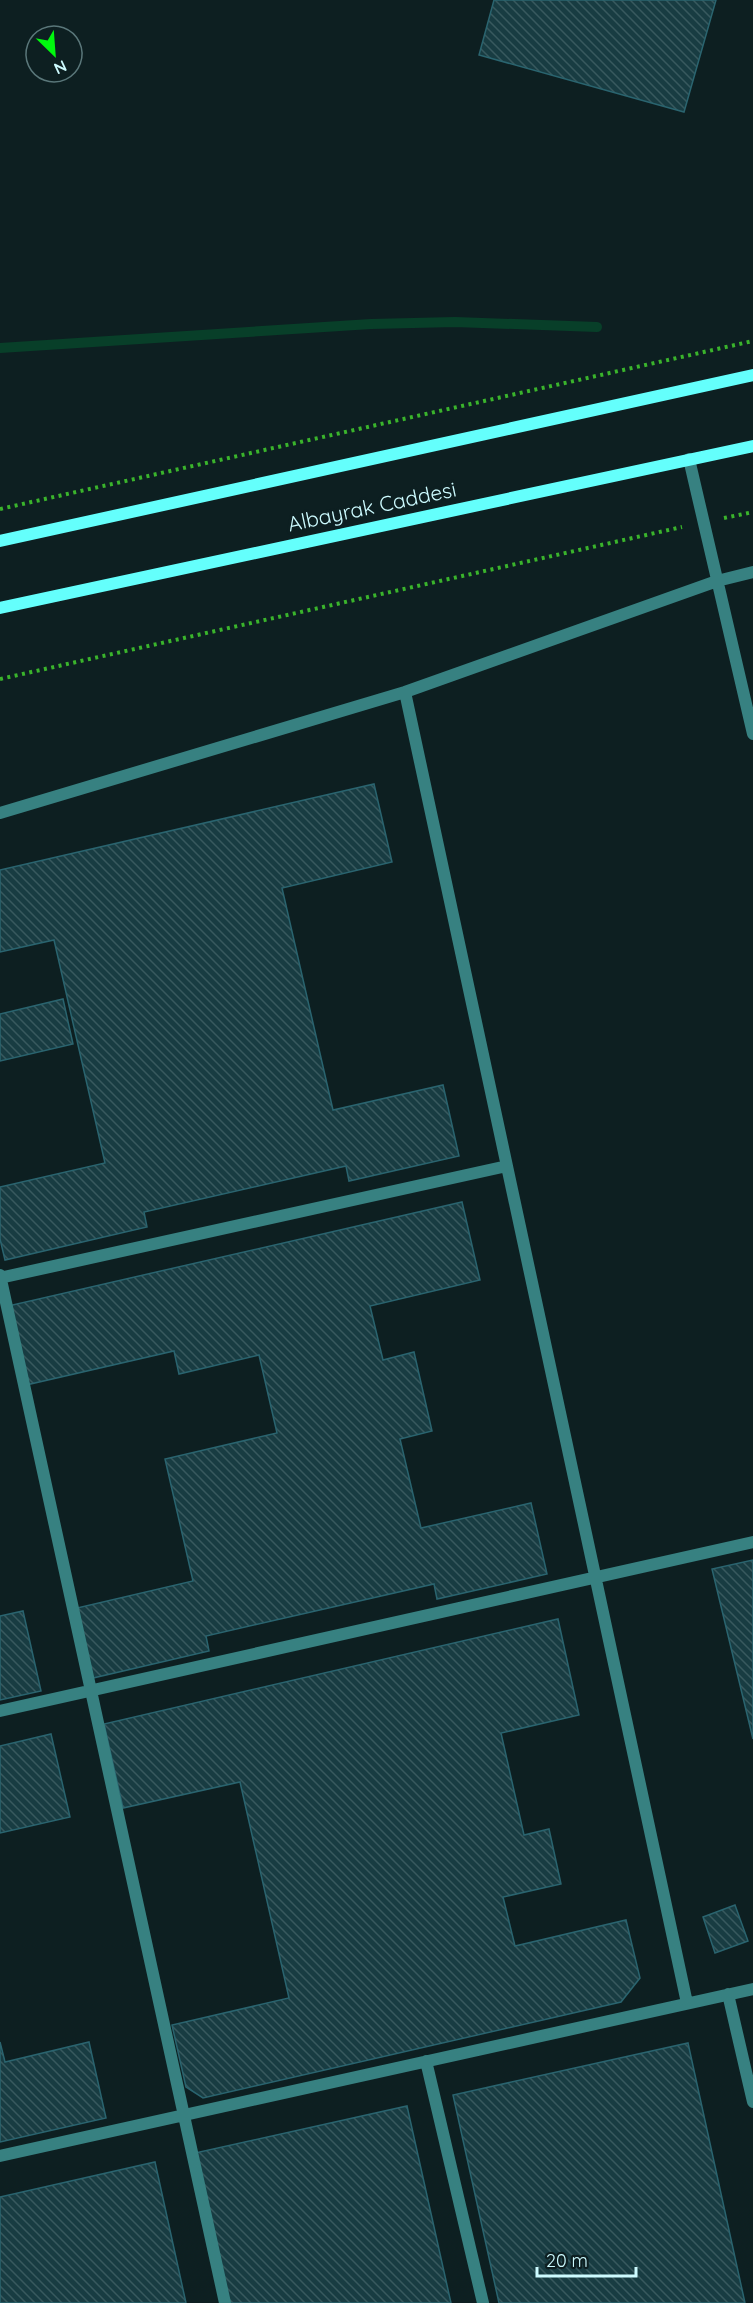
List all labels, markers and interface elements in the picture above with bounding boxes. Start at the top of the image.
north arrow [24,24,84,84]
text: N [51,56,70,79]
street label: Albayrak Caddesi [285,475,458,537]
scale bar [537,2240,636,2278]
text: 20 m [546,2249,588,2272]

